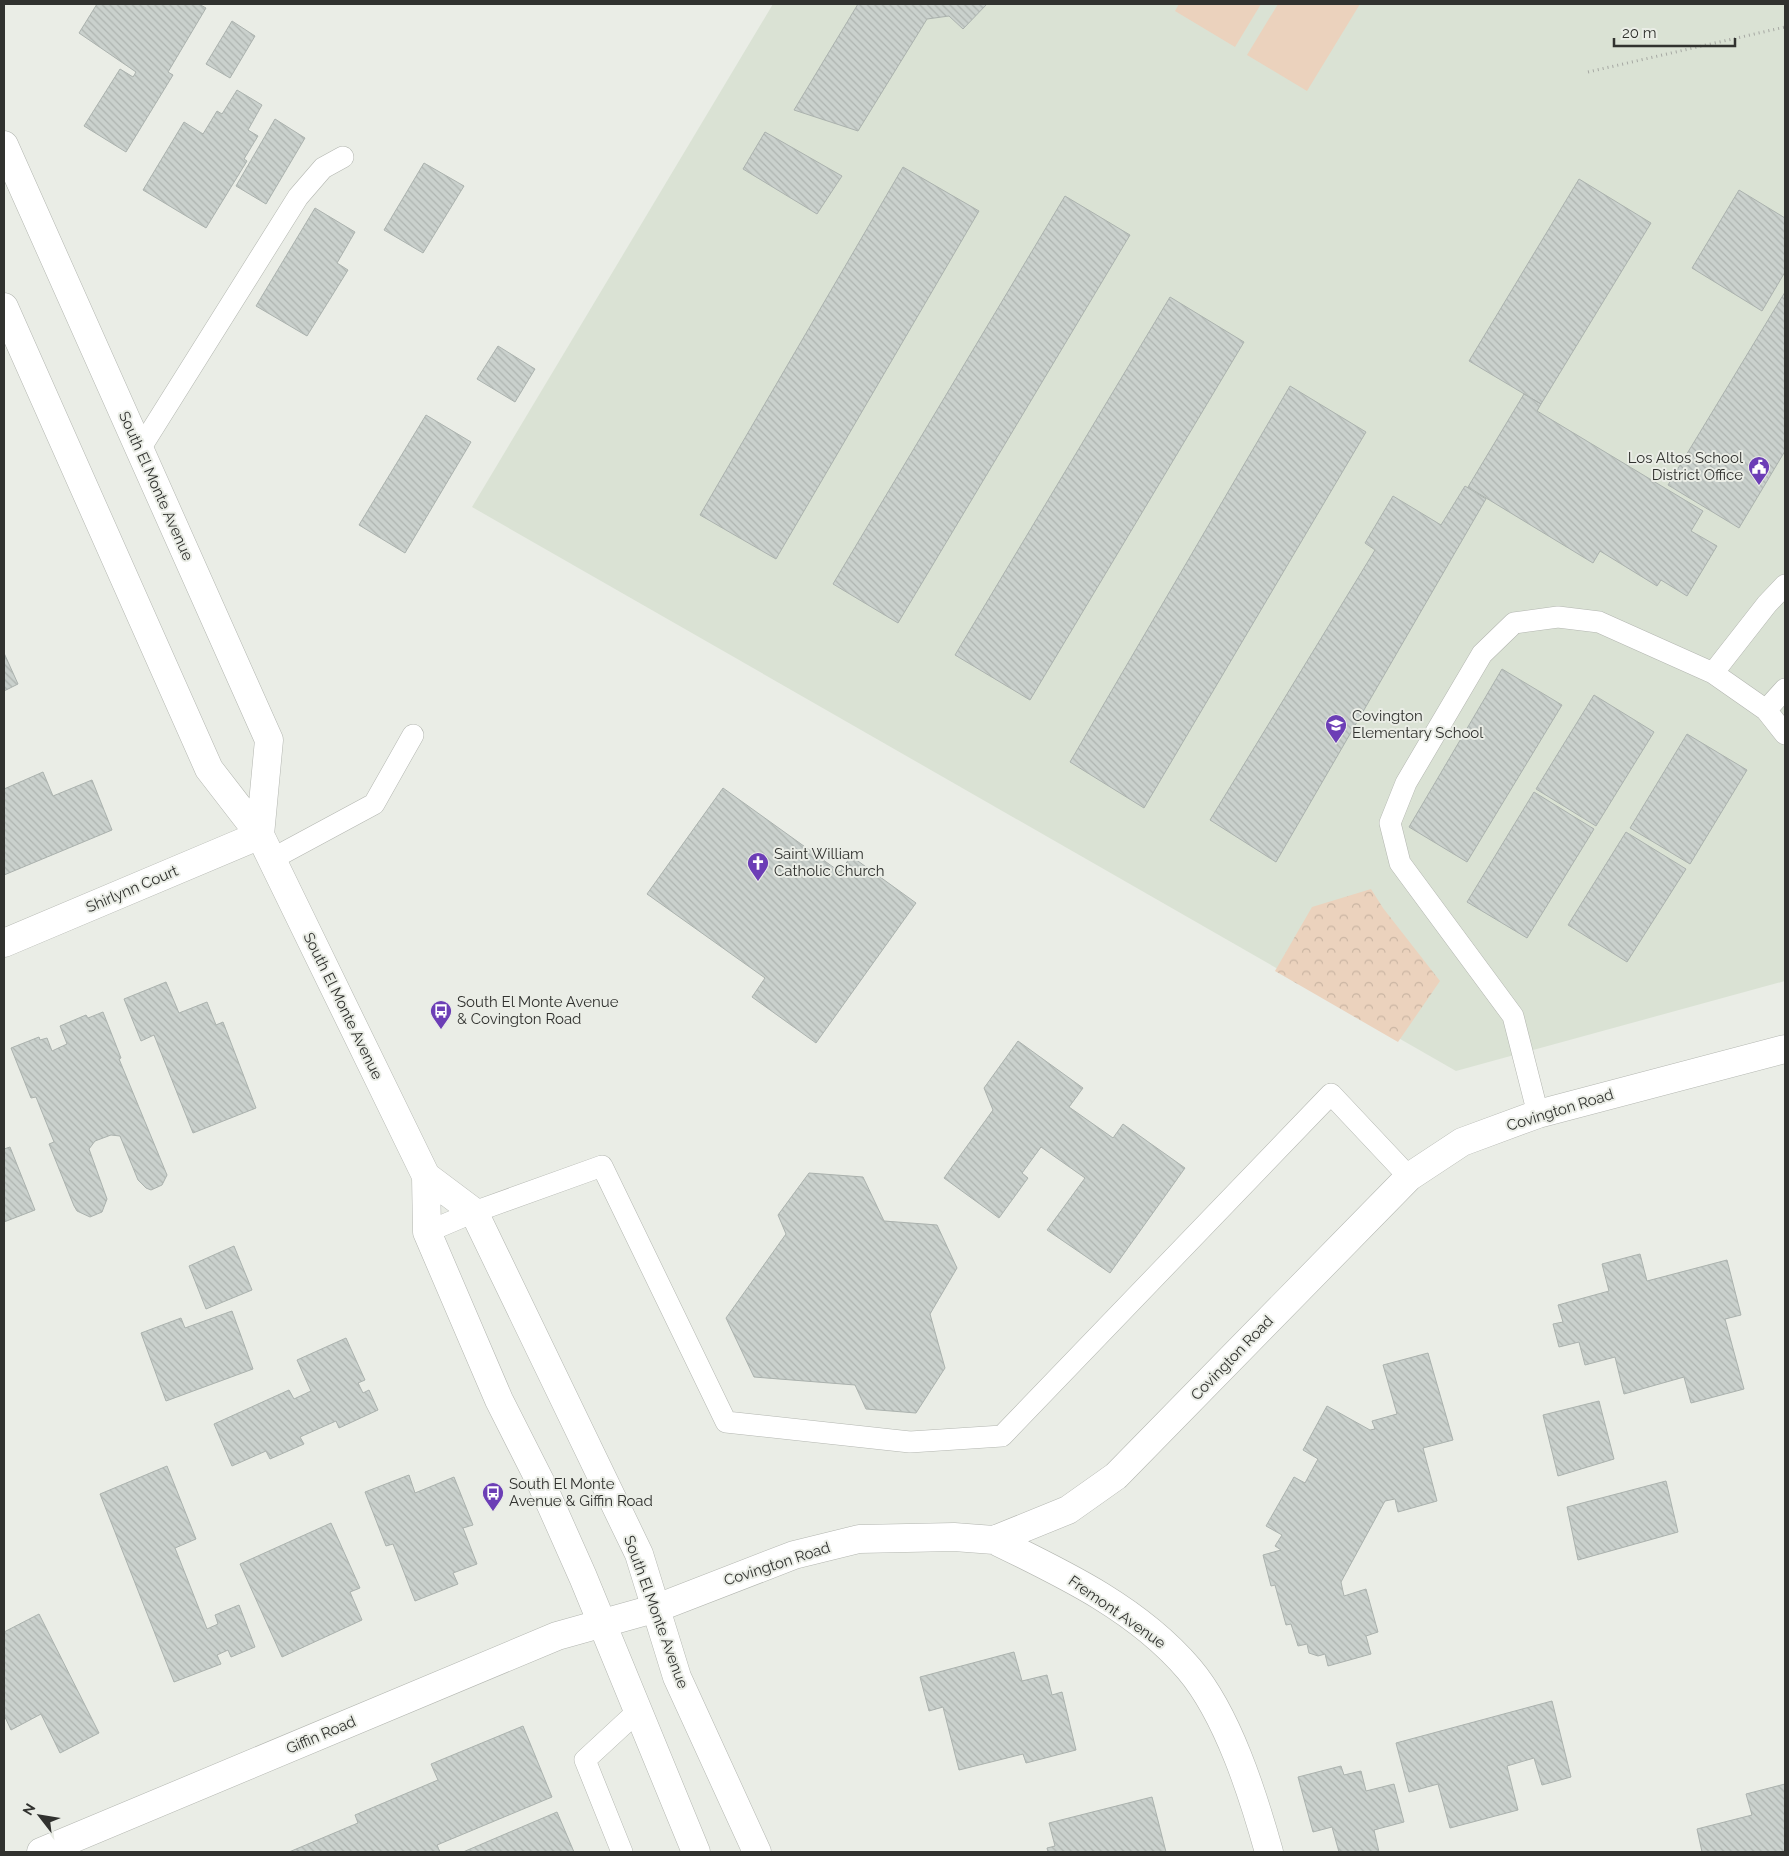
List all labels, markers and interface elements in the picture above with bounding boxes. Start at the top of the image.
scale bar [1614,15,1735,47]
text: 20 m [1622,24,1657,42]
street label: South El Monte Avenue [115,409,197,564]
place label: Los Altos School District Office [1628,449,1744,484]
public building icon: Los Altos School District Office [1747,455,1771,486]
place label: Covington Elementary School [1352,707,1484,742]
school or university icon: Covington Elementary School [1324,713,1348,744]
place label: Saint William Catholic Church [774,845,884,880]
church icon: Saint William Catholic Church [746,851,770,882]
street label: Shirlynn Court [83,862,181,916]
street label: South El Monte Avenue [300,929,387,1083]
place label: South El Monte Avenue & Covington Road [457,993,619,1028]
bus stop icon: South El Monte Avenue & Covington Road [429,999,453,1030]
street label: Covington Road [1504,1085,1616,1135]
street label: Covington Road [1187,1312,1277,1404]
place label: South El Monte Avenue & Giffin Road [509,1475,653,1510]
bus stop icon: South El Monte Avenue & Giffin Road [481,1481,505,1512]
street label: South El Monte Avenue [620,1533,692,1691]
street label: Covington Road [722,1538,832,1590]
street label: Fremont Avenue [1065,1572,1169,1652]
street label: Giffin Road [284,1712,358,1758]
north arrow [15,1791,65,1841]
text: N [19,1801,38,1818]

